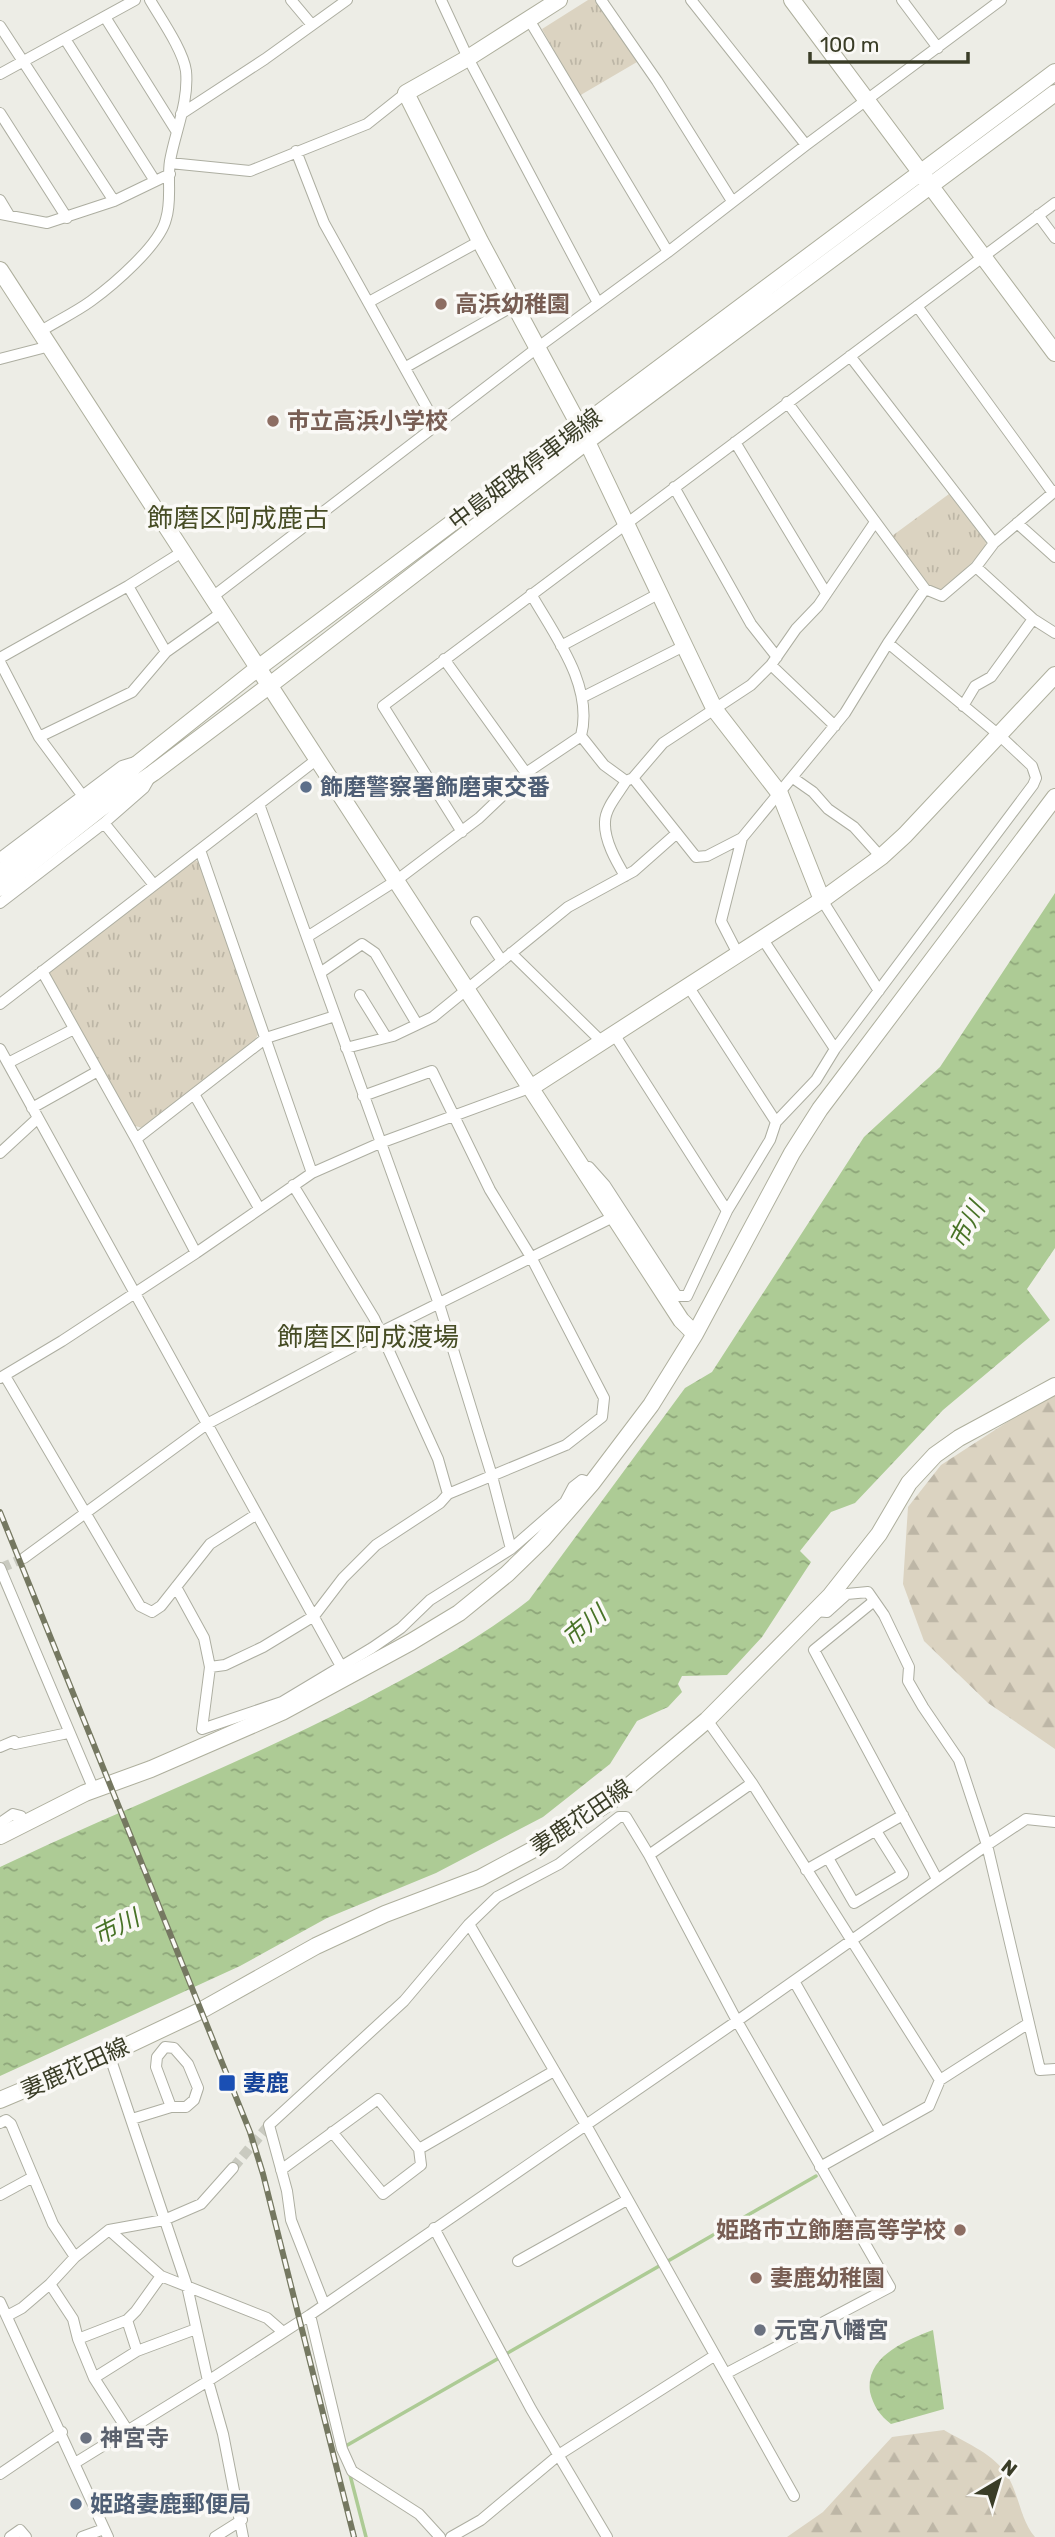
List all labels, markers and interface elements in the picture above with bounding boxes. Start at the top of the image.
scale bar [810,21,968,65]
text: 100 m [820,32,879,57]
place label: 高浜幼稚園 [455,290,570,318]
marker: 高浜幼稚園 [433,296,449,312]
street label: 中島姫路停車場線 [443,402,607,536]
place label: 市立高浜小学校 [287,407,448,435]
marker: 市立高浜小学校 [265,413,281,429]
district label: 飾磨区阿成鹿古 [147,503,329,534]
place label: 飾磨警察署飾磨東交番 [320,773,550,801]
marker: 飾磨警察署飾磨東交番 [298,779,314,795]
water label: 市川 [943,1195,992,1253]
district label: 飾磨区阿成渡場 [277,1322,459,1353]
water label: 市川 [557,1598,614,1652]
street label: 妻鹿花田線 [526,1773,636,1861]
water label: 市川 [88,1903,146,1950]
street label: 妻鹿花田線 [17,2032,133,2104]
place label: 妻鹿 [243,2069,289,2097]
marker: 妻鹿 [217,2073,237,2093]
place label: 姫路市立飾磨高等学校 [716,2216,946,2244]
marker: 姫路市立飾磨高等学校 [952,2222,968,2238]
place label: 妻鹿幼稚園 [770,2264,885,2292]
marker: 妻鹿幼稚園 [748,2270,764,2286]
place label: 元宮八幡宮 [774,2316,889,2344]
marker: 元宮八幡宮 [752,2322,768,2338]
place label: 神宮寺 [100,2424,169,2452]
marker: 神宮寺 [78,2430,94,2446]
north arrow [964,2446,1034,2516]
text: N [997,2455,1022,2481]
place label: 姫路妻鹿郵便局 [90,2490,251,2518]
marker: 姫路妻鹿郵便局 [68,2496,84,2512]

